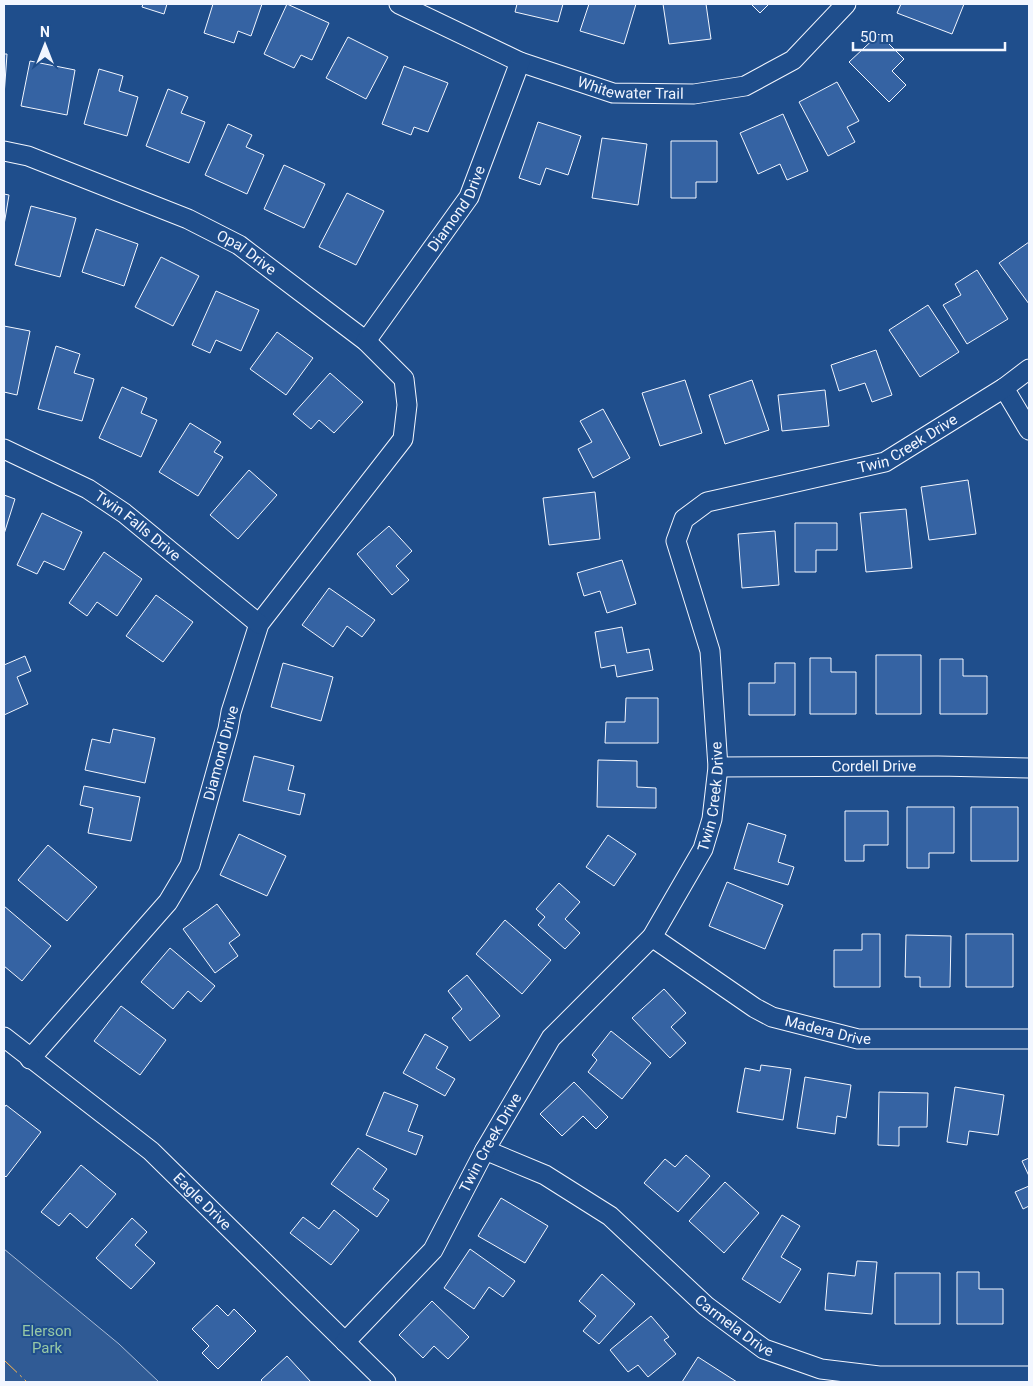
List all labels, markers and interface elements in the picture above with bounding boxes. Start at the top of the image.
north arrow [20,20,70,70]
scale bar [853,20,1006,52]
text: N [40,24,50,40]
text: 50 m [860,28,894,46]
street label: Whitewater Trail [575,73,684,103]
street label: Diamond Drive [424,163,489,255]
street label: Opal Drive [214,226,280,279]
street label: Twin Creek Drive [856,410,961,477]
street label: Twin Falls Drive [91,487,184,565]
street label: Diamond Drive [200,704,242,802]
street label: Twin Creek Drive [694,741,727,854]
street label: Cordell Drive [832,757,916,775]
street label: Madera Drive [783,1012,871,1048]
street label: Twin Creek Drive [455,1090,526,1196]
street label: Eagle Drive [170,1169,235,1234]
street label: Carmela Drive [691,1291,776,1361]
park label: Elerson Park [22,1322,72,1357]

